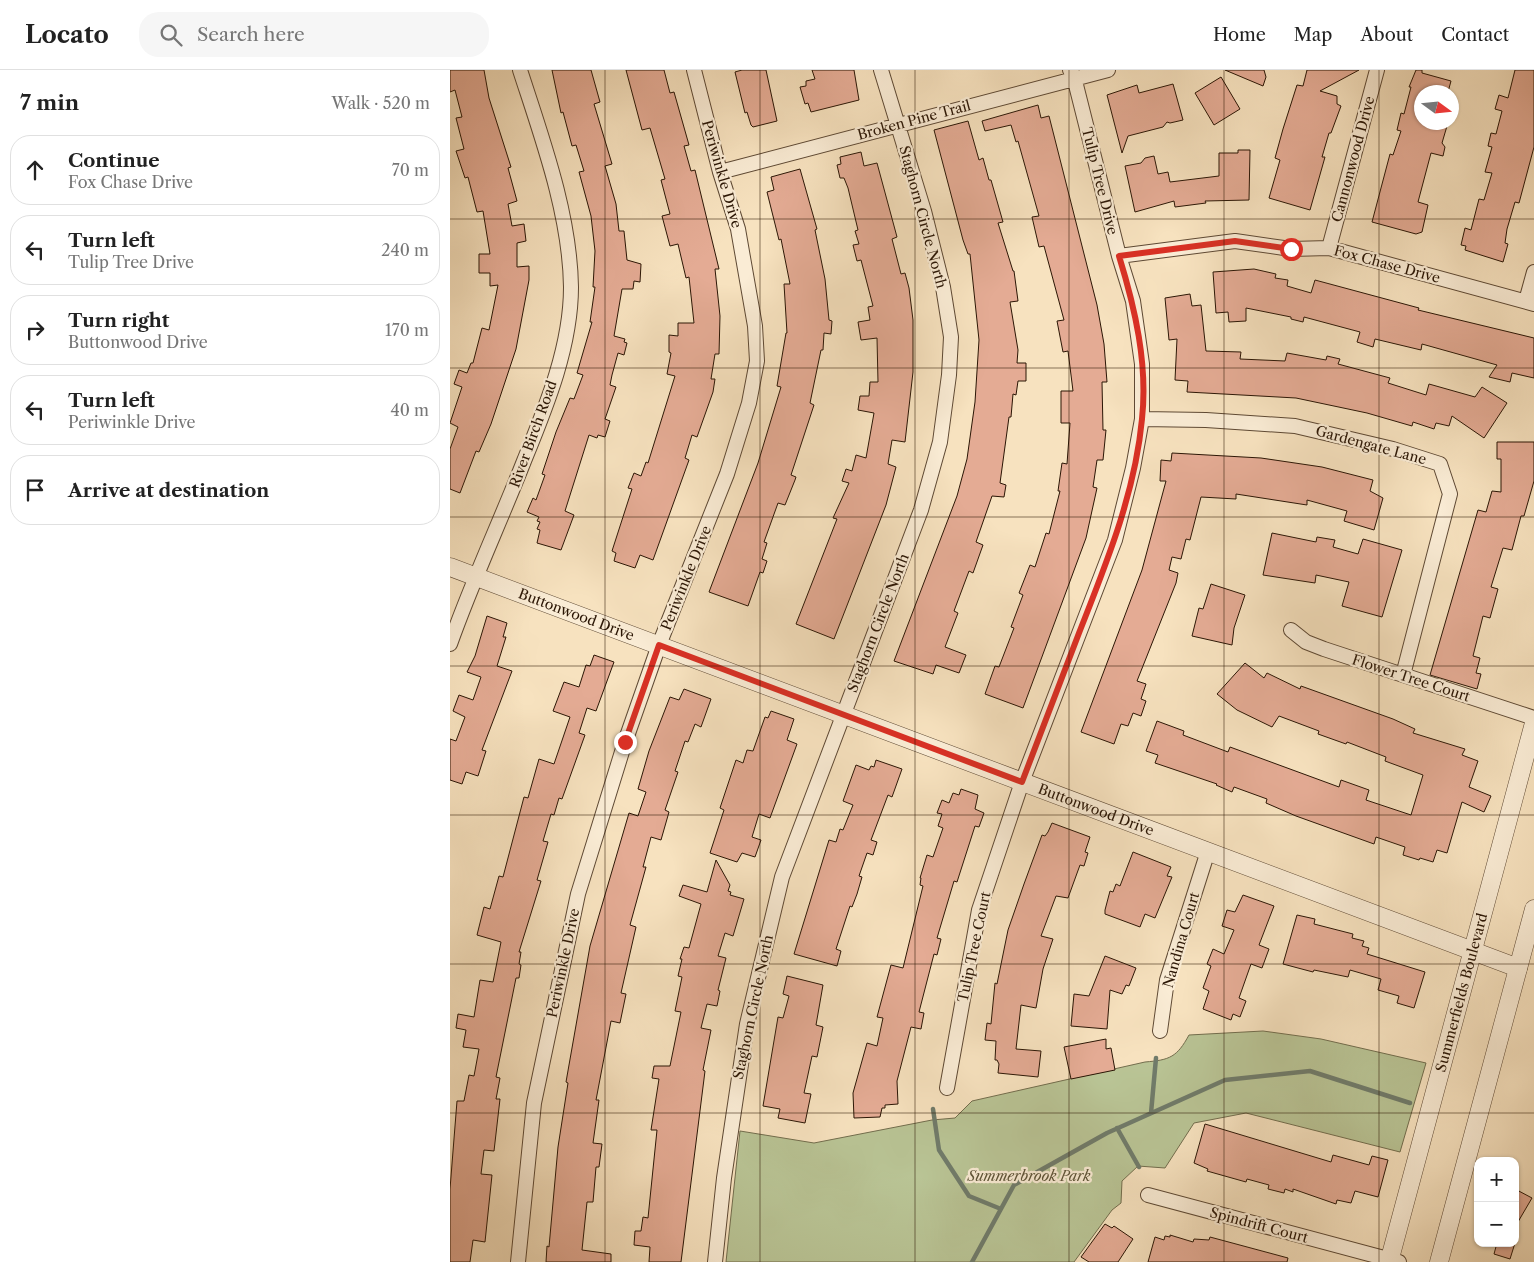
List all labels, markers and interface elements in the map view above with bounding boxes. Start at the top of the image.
search box [139,12,489,57]
text: Locato [25,20,109,49]
icon: search [157,21,185,49]
text: Search here [197,23,305,46]
text: Home [1213,24,1266,46]
text: Map [1294,24,1332,46]
text: About [1360,24,1413,46]
text: Contact [1441,24,1509,46]
north arrow [1414,85,1459,130]
text: 7 min [20,90,79,115]
text: Walk · 520 m [332,93,430,113]
street label: Cannonwood Drive [1328,94,1379,224]
street label: Broken Pine Trail [855,96,973,144]
street label: Periwinkle Drive [698,118,746,230]
street label: Tulip Tree Drive [1078,125,1122,237]
street label: Staghorn Circle North [895,144,951,291]
text: Continue [68,149,160,172]
icon: ahead [21,156,49,184]
text: 70 m [392,160,429,180]
text: Fox Chase Drive [68,172,193,192]
text: Turn left [68,229,155,252]
icon: left [21,236,49,264]
route start [1280,238,1303,261]
text: 240 m [381,240,429,260]
street label: Fox Chase Drive [1332,241,1442,287]
text: Tulip Tree Drive [68,252,194,272]
text: Turn right [68,309,169,332]
icon: right [21,316,49,344]
text: 170 m [385,320,429,340]
text: Buttonwood Drive [68,332,208,352]
street label: River Birch Road [505,377,561,490]
text: Turn left [68,389,155,412]
icon: left [21,396,49,424]
text: 40 m [390,400,429,420]
text: Periwinkle Drive [68,412,195,432]
street label: Gardengate Lane [1314,422,1428,468]
icon: arrive [21,476,49,504]
text: Arrive at destination [68,479,269,502]
street label: Periwinkle Drive [657,523,715,633]
street label: Staghorn Circle North [843,551,913,695]
street label: Buttonwood Drive [516,585,637,644]
street label: Flower Tree Court [1350,650,1472,706]
route end [614,731,637,754]
street label: Buttonwood Drive [1035,780,1157,840]
street label: Tulip Tree Court [953,890,995,1004]
street label: Nandina Court [1159,890,1203,990]
street label: Periwinkle Drive [543,906,583,1019]
street label: Summerfields Boulevard [1432,911,1492,1074]
street label: Staghorn Circle North [729,933,777,1081]
map controls [1474,1157,1519,1247]
button: + [1474,1157,1519,1202]
park label: Summerbrook Park [966,1167,1091,1185]
button: − [1474,1202,1519,1247]
street label: Spindrift Court [1208,1203,1310,1247]

